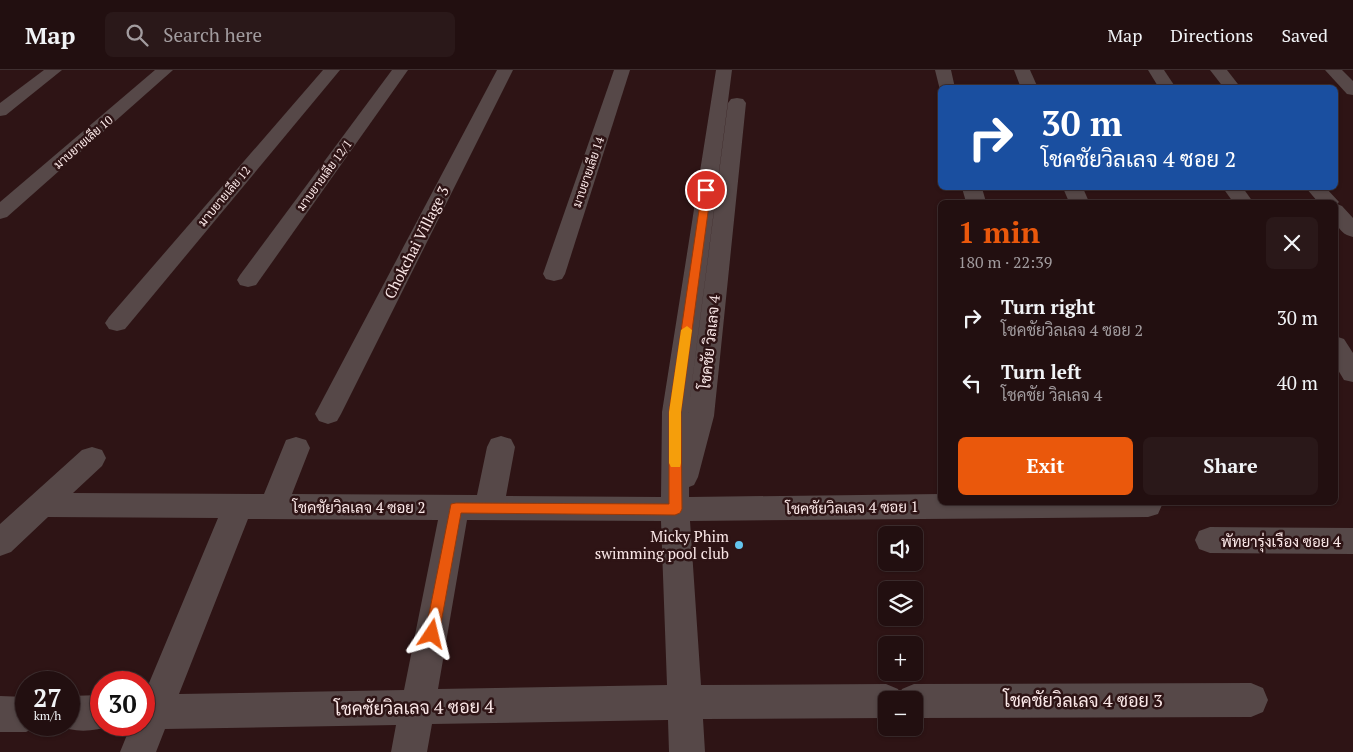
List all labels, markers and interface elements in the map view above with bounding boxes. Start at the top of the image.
search box [105,12,455,57]
text: Map [25,19,75,51]
icon: search [123,21,151,49]
text: Search here [163,22,262,47]
text: Map [1107,23,1142,47]
text: Directions [1170,23,1253,47]
text: Saved [1281,23,1328,47]
text: 30 m [1041,100,1122,146]
icon: right [958,105,1023,170]
street label: มาบยายเลีย 10 [50,112,116,172]
street label: มาบยายเลีย 14 [569,134,607,209]
street label: มาบยายเลีย 12/1 [293,137,355,213]
text: โชคชัยวิลเลจ 4 ซอย 2 [1041,144,1236,173]
street label: มาบยายเลีย 12 [195,163,253,229]
pin [685,169,727,211]
icon: arrive [692,176,720,204]
street label: Chokchai Village 3 [379,182,453,302]
text: 1 min [958,212,1040,252]
button: close [1266,217,1318,269]
text: 180 m · 22:39 [958,251,1052,273]
street label: โชคชัย วิลเลจ 4 [694,294,724,391]
text: Turn right [1001,294,1095,319]
icon: right [958,304,986,332]
text: 30 m [1277,305,1318,330]
text: โชคชัยวิลเลจ 4 ซอย 2 [1001,319,1143,341]
text: Turn left [1001,359,1082,384]
icon: left [958,369,986,397]
text: 40 m [1277,370,1318,395]
text: โชคชัย วิลเลจ 4 [1001,384,1102,406]
button: Exit [958,437,1133,495]
button: Share [1143,437,1318,495]
street label: โชคชัยวิลเลจ 4 ซอย 1 [784,496,919,518]
street label: โชคชัยวิลเลจ 4 ซอย 2 [291,497,426,517]
place label: Micky Phim swimming pool club [595,526,729,563]
map controls [878,526,923,736]
button: sound [878,526,923,571]
street label: พัทยารุ่งเรือง ซอย 4 [1221,531,1341,553]
marker: Micky Phim swimming pool club [733,539,745,551]
button: layers [878,581,923,626]
position arrow [405,607,457,659]
button: + [878,636,923,681]
speed limit sign: 30 [90,671,155,736]
text: 27 [33,681,62,714]
street label: โชคชัยวิลเลจ 4 ซอย 3 [1002,688,1163,712]
button: − [878,691,923,736]
street label: โชคชัยวิลเลจ 4 ซอย 4 [333,694,494,720]
text: km/h [34,708,61,723]

